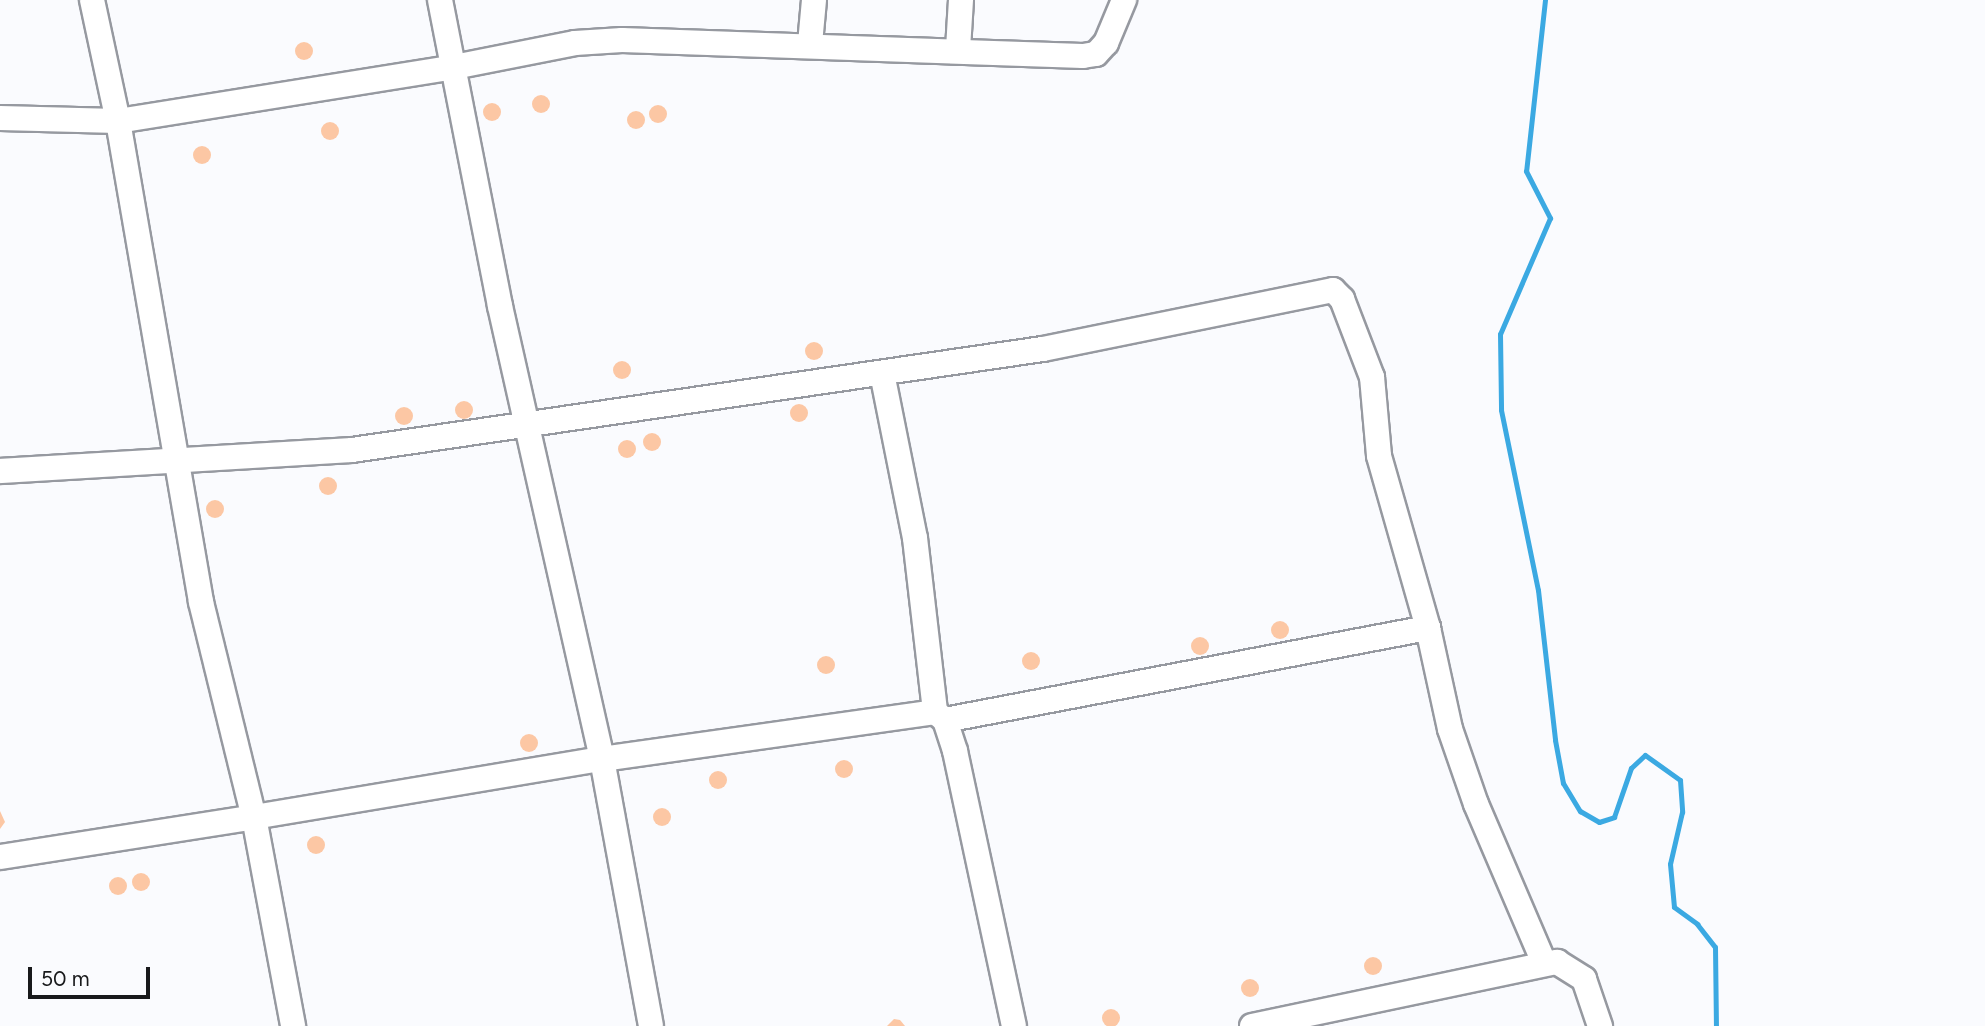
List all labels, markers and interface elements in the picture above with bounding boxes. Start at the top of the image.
scale bar [32,953,154,997]
text: 50 m [41,966,90,991]

